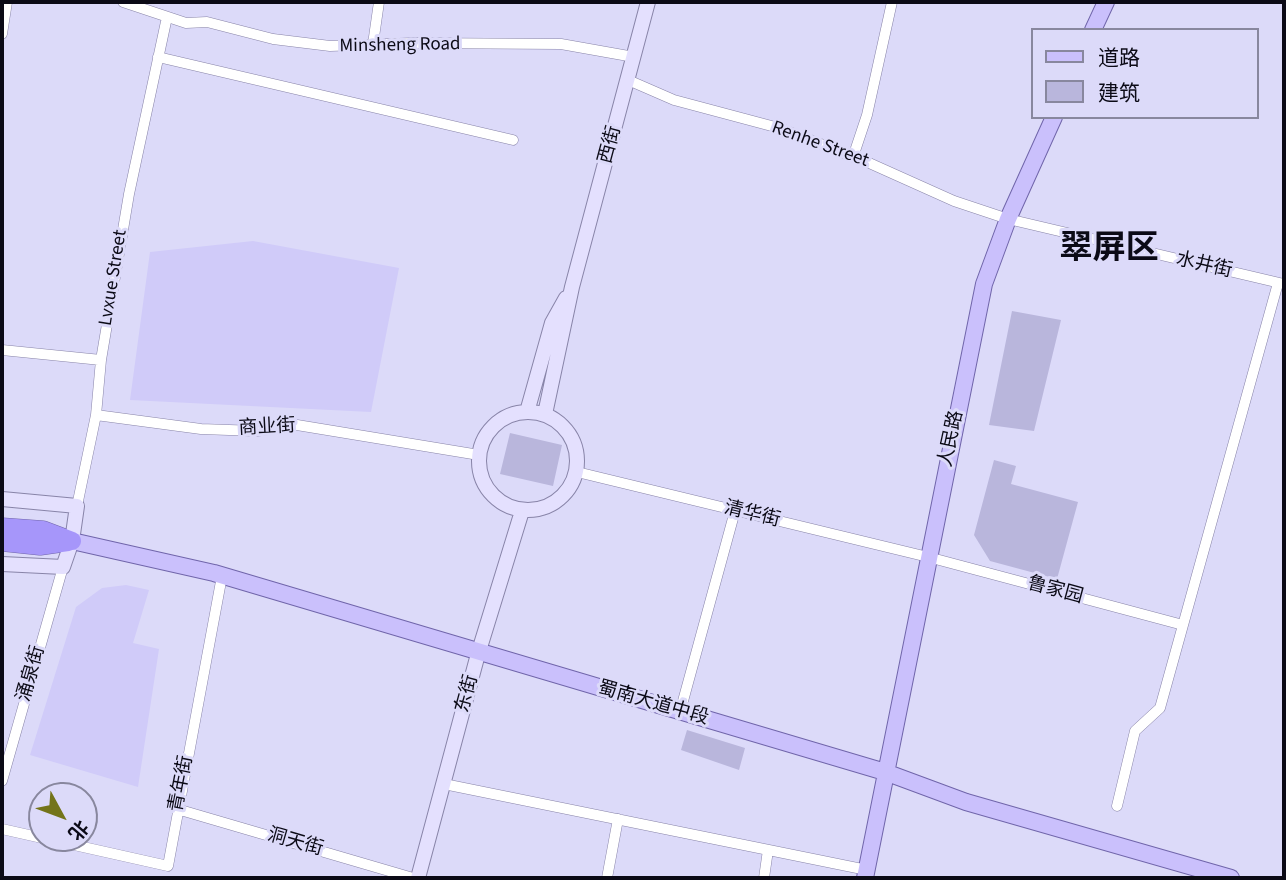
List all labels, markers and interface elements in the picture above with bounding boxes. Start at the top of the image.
legend [1030,28,1258,119]
street label: Minsheng Road [339,34,461,58]
text: 道路 [1098,43,1140,73]
text: 建筑 [1098,78,1140,108]
street label: Renhe Street [768,117,872,173]
street label: 西街 [595,124,627,166]
street label: Lvxue Street [95,228,133,328]
district label: 翠屏区 [1060,231,1158,271]
street label: 水井街 [1174,248,1234,284]
street label: 人民路 [935,409,969,469]
street label: 商业街 [238,415,296,441]
street label: 清华街 [722,497,782,533]
street label: 鲁家园 [1025,573,1085,609]
street label: 涌泉街 [13,643,51,705]
street label: 东街 [452,673,484,715]
street label: 蜀南大道中段 [595,677,711,731]
street label: 青年街 [165,754,199,814]
north arrow [28,782,98,852]
text: 北 [61,814,94,846]
street label: 洞天街 [264,824,326,862]

